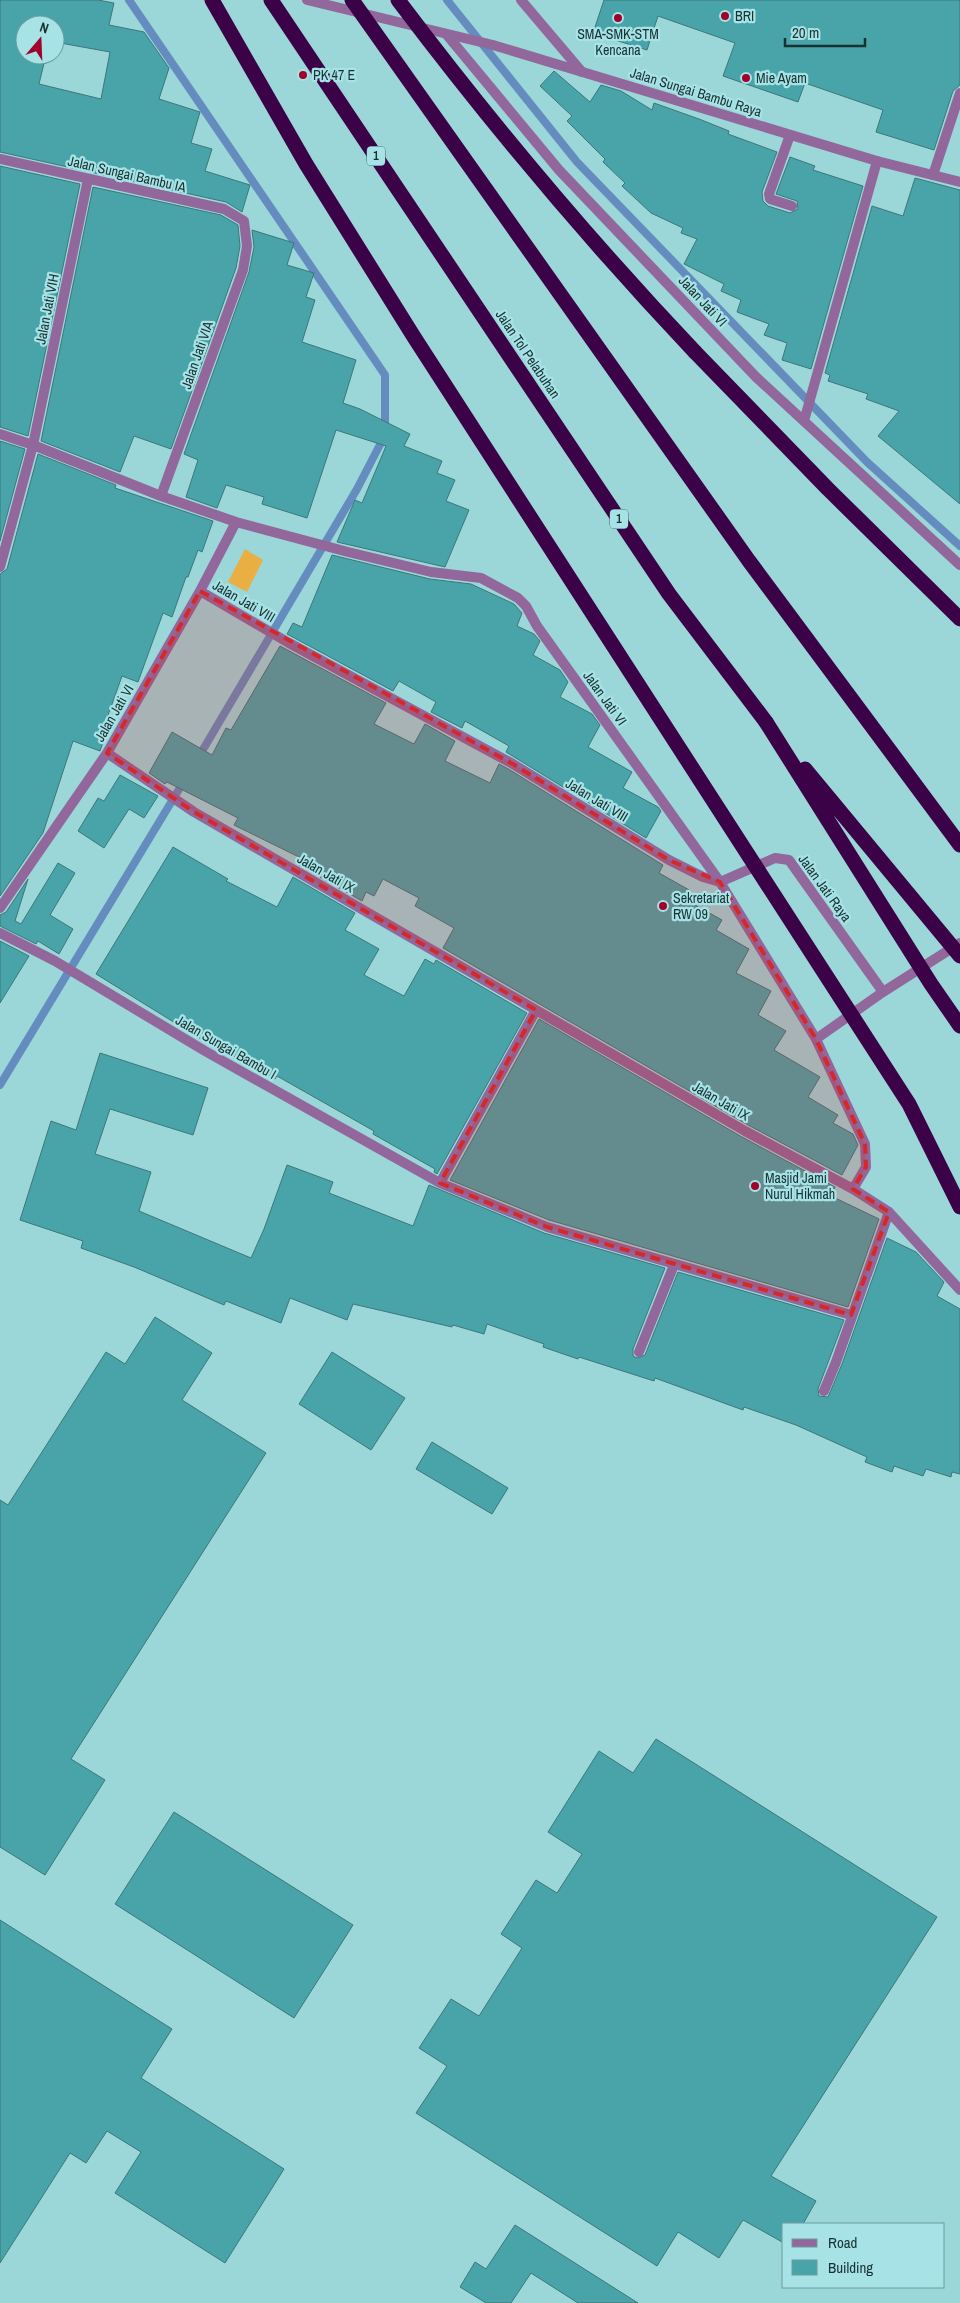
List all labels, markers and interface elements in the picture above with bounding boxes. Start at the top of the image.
place label: BRI [735,7,754,25]
marker: BRI [719,10,731,22]
marker: SMA-SMK-STM Kencana [612,12,624,24]
north arrow [15,15,65,65]
scale bar [785,15,865,47]
text: N [37,18,51,38]
text: 20 m [792,22,819,43]
place label: SMA-SMK-STM Kencana [577,25,659,59]
street label: Jalan Sungai Bambu Raya [628,63,765,121]
place label: PK 47 E [313,66,355,84]
marker: PK 47 E [297,69,309,81]
place label: Mie Ayam [756,69,807,87]
marker: Mie Ayam [740,72,752,84]
road number: 1 [367,146,385,166]
street label: Jalan Sungai Bambu IA [66,152,188,196]
street label: Jalan Jati VIH [31,272,63,346]
street label: Jalan Jati VI [675,272,731,330]
street label: Jalan Tol Pelabuhan [492,306,564,402]
street label: Jalan Jati VIA [177,318,217,391]
road number: 1 [610,509,628,528]
street label: Jalan Jati VIII [209,576,279,626]
street label: Jalan Jati VI [579,667,631,729]
street label: Jalan Jati VI [90,681,138,745]
street label: Jalan Jati VIII [563,774,631,826]
street label: Jalan Jati IX [294,849,358,897]
street label: Jalan Jati Raya [794,851,856,926]
place label: Sekretariat RW 09 [673,889,729,923]
marker: Sekretariat RW 09 [657,900,669,912]
street label: Jalan Sungai Bambu I [173,1011,279,1083]
street label: Jalan Jati IX [689,1077,753,1125]
place label: Masjid Jami Nurul Hikmah [765,1169,835,1203]
marker: Masjid Jami Nurul Hikmah [749,1180,761,1192]
legend [782,2223,945,2288]
text: Road [828,2232,857,2253]
text: Building [828,2257,873,2278]

